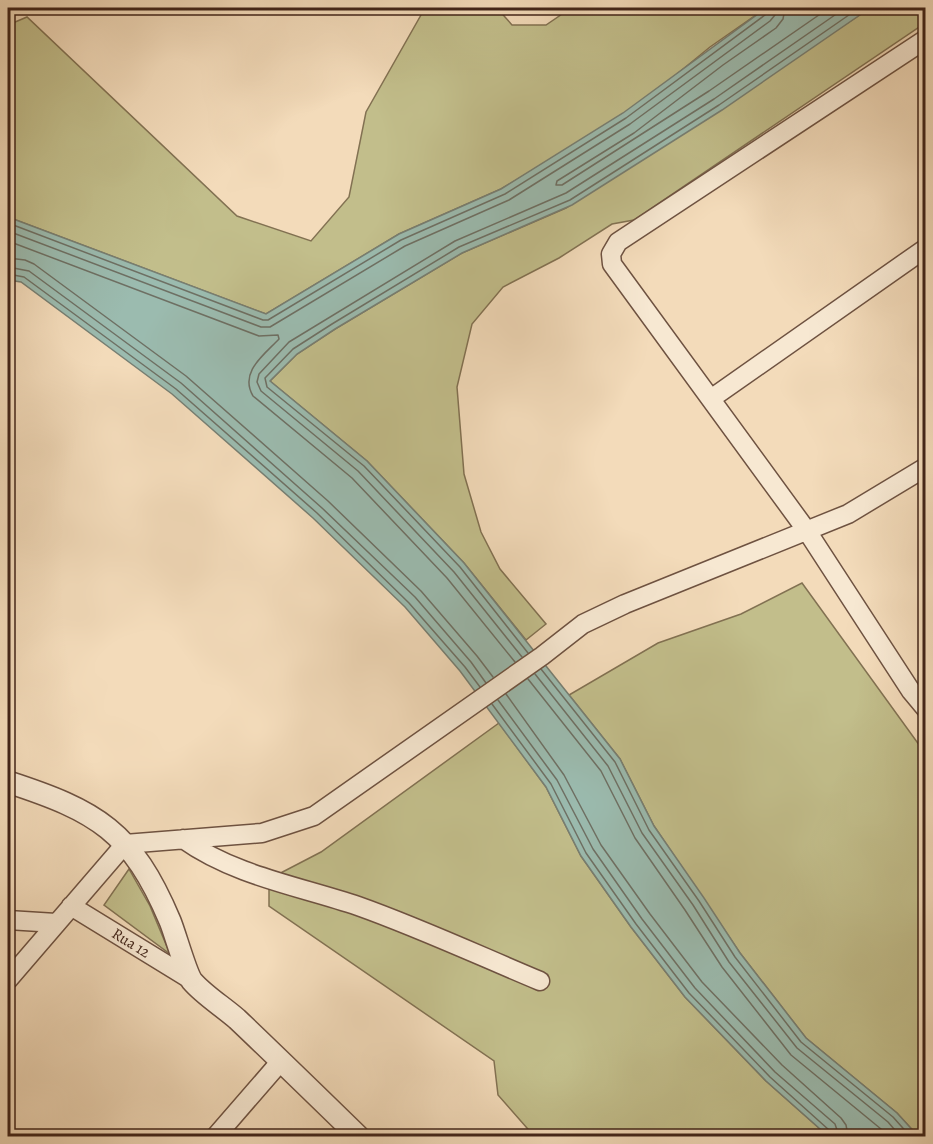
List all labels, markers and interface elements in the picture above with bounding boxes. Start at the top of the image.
street label: Rua 12 [108,923,155,964]

